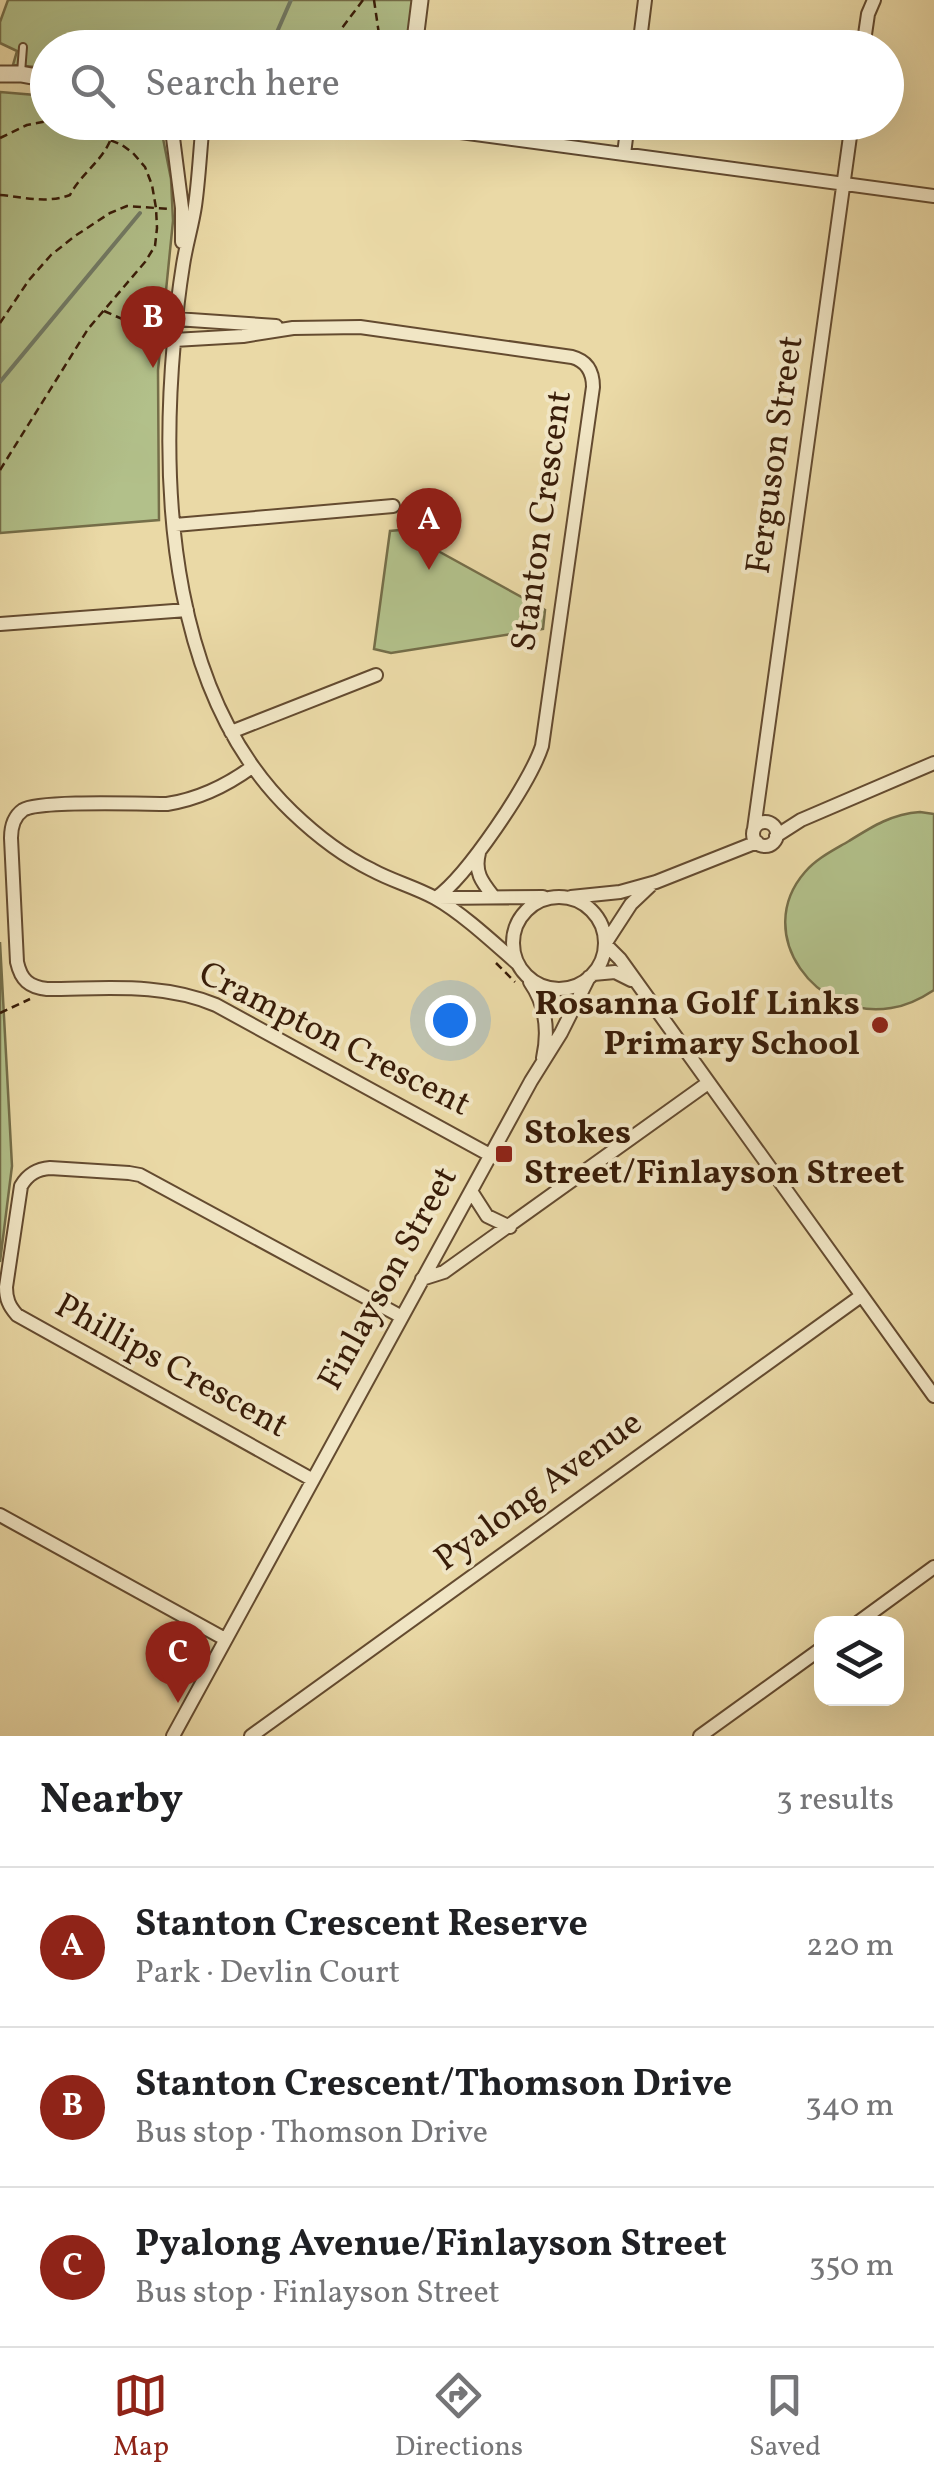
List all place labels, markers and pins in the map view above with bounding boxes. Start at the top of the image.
pin: B [120,286,186,368]
pin: A [396,488,462,570]
place label: Rosanna Golf Links Primary School [534,981,860,1069]
marker: Rosanna Golf Links Primary School [869,1014,891,1036]
place label: Stokes Street/Finlayson Street [524,1110,904,1198]
marker: Stokes Street/Finlayson Street [493,1143,515,1165]
pin: C [146,1620,210,1703]

